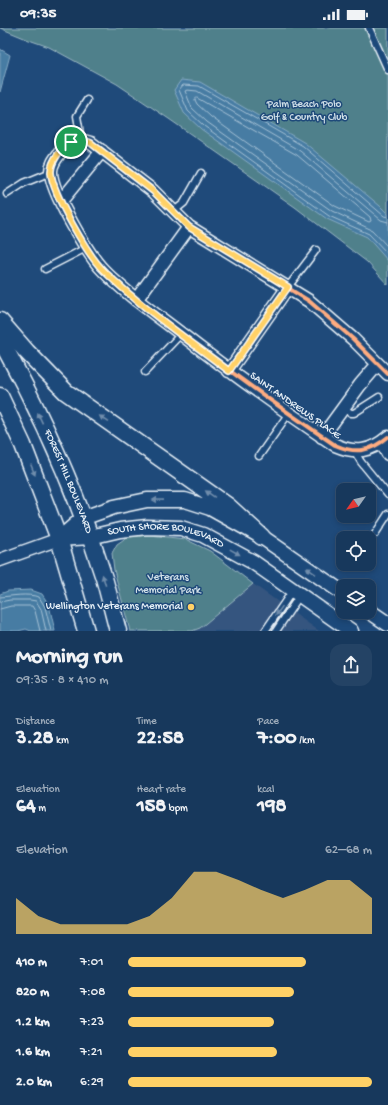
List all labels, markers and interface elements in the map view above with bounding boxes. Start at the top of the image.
text: 09:35 [20,5,56,23]
park label: Palm Beach Polo Golf & Country Club [261,99,347,124]
pin [54,125,88,159]
icon: arrive [60,131,82,153]
street label: SAINT ANDREWS PLACE [247,370,344,443]
one-way arrow [37,412,43,423]
one-way arrow [99,415,109,423]
street label: FOREST HILL BOULEVARD [40,427,95,536]
one-way arrow [30,465,36,476]
north arrow [336,483,376,523]
map controls [336,483,376,619]
one-way arrow [205,490,216,498]
one-way arrow [151,497,164,503]
street label: SOUTH SHORE BOULEVARD [106,521,226,551]
button: locate [336,531,376,571]
one-way arrow [229,549,241,556]
one-way arrow [306,567,316,575]
park label: Veterans Memorial Park [135,572,202,597]
one-way arrow [101,573,107,585]
button: layers [336,579,376,619]
place label: Wellington Veterans Memorial [46,601,184,613]
marker: Wellington Veterans Memorial [186,602,196,612]
one-way arrow [275,606,283,616]
button: share [330,644,372,686]
text: Morning run [16,645,122,671]
text: 09:35 · 8 × 410 m [16,673,108,688]
text: Distance [16,716,55,728]
text: Time [137,716,157,728]
text: Pace [257,716,279,728]
text: 3.28 [16,728,53,751]
text: 22:58 [137,728,184,751]
text: 7:00 [257,728,297,751]
text: km [53,735,69,747]
text: /km [297,735,315,747]
text: Elevation [16,784,60,796]
text: Heart rate [137,784,186,796]
text: kcal [257,784,275,796]
text: 64 [16,796,36,819]
text: 158 [137,796,166,819]
text: 198 [257,796,286,819]
text: m [36,803,46,815]
text: bpm [166,803,188,815]
text: Elevation [16,843,68,858]
text: 62–68 m [325,843,372,858]
text: 410 m [16,955,47,970]
text: 7:01 [80,955,103,970]
text: 820 m [16,985,49,1000]
text: 7:08 [80,985,105,1000]
text: 1.2 km [16,1015,50,1030]
text: 7:23 [80,1015,104,1030]
text: 1.6 km [16,1045,50,1060]
text: 7:21 [80,1045,102,1060]
text: 2.0 km [16,1075,52,1090]
text: 6:29 [80,1075,104,1090]

